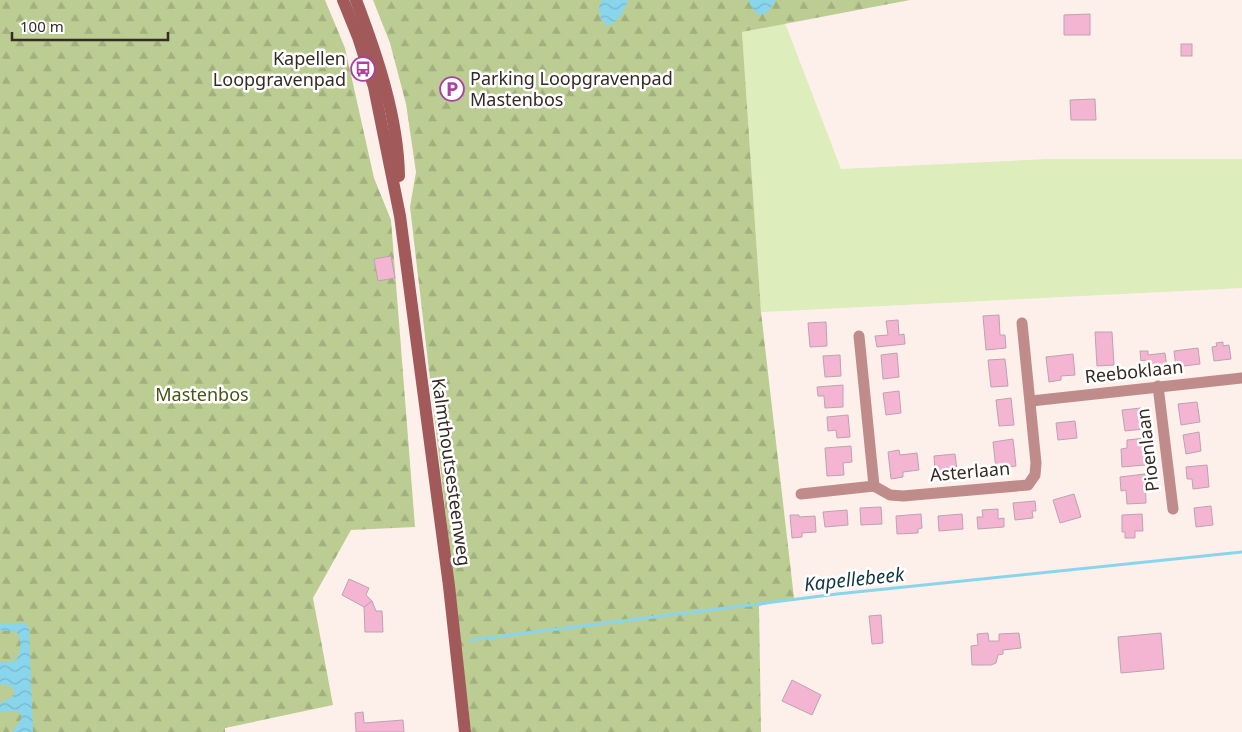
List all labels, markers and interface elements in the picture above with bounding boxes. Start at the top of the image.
scale bar [12,10,169,42]
text: 100 m [20,16,64,36]
place label: Kapellen Loopgravenpad [213,46,346,91]
bus stop icon: Kapellen Loopgravenpad [350,56,376,82]
place label: Parking Loopgravenpad Mastenbos [470,66,673,111]
parking icon: Parking Loopgravenpad Mastenbos [439,76,465,102]
street label: Reeboklaan [1083,354,1184,388]
street label: Kalmthoutsesteenweg [427,376,477,567]
park label: Mastenbos [155,382,249,406]
street label: Pioenlaan [1130,407,1164,493]
street label: Asterlaan [929,456,1011,486]
water label: Kapellebeek [803,561,906,597]

